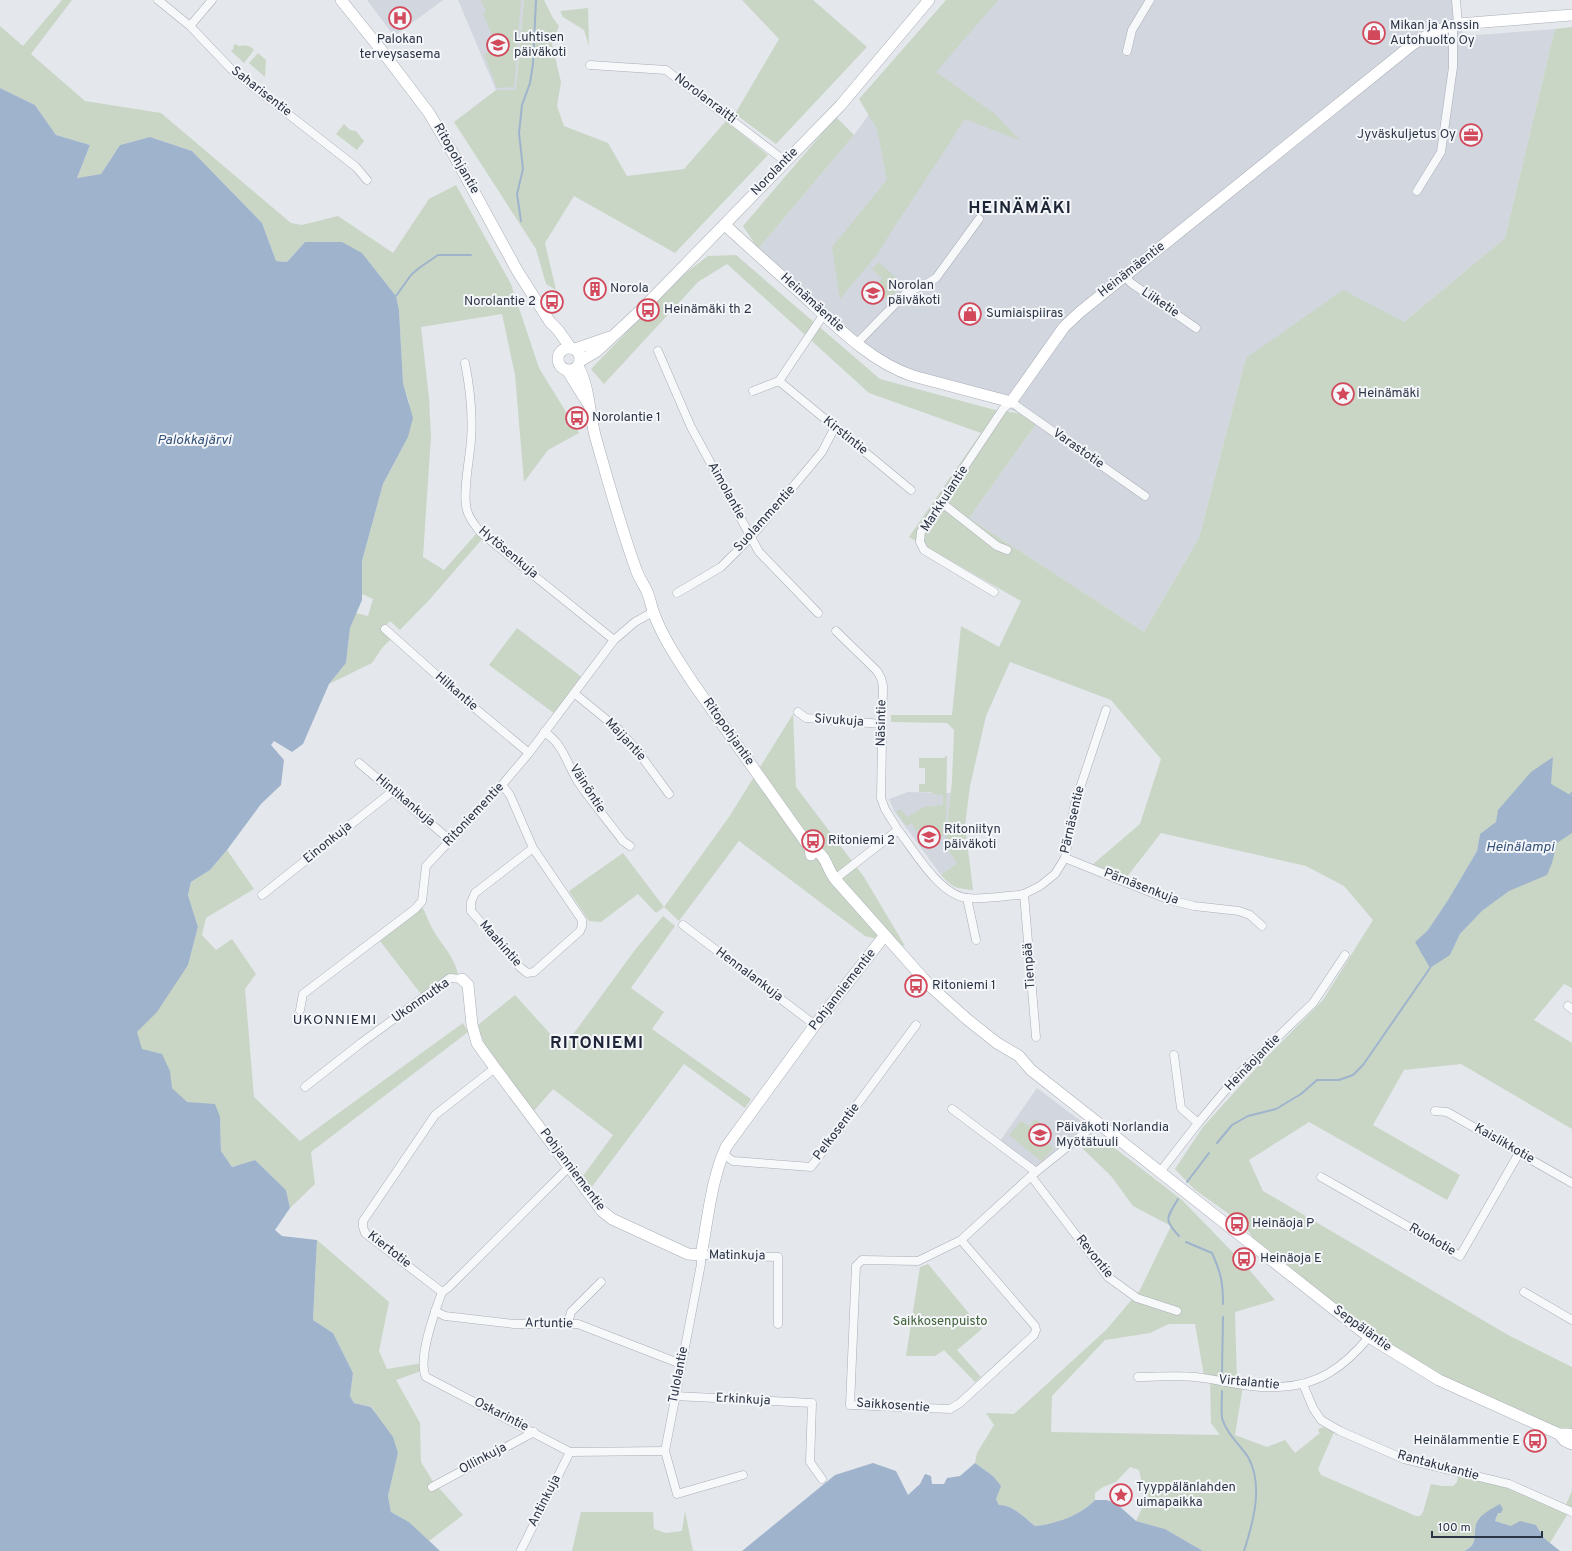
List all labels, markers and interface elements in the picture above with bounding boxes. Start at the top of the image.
hospital icon: Palokan terveysasema [387,5,413,31]
place label: Mikan ja Anssin Autohuolto Oy [1390,18,1479,49]
shop icon: Mikan ja Anssin Autohuolto Oy [1361,20,1387,46]
place label: Luhtisen päiväkoti [514,30,566,61]
place label: Palokan terveysasema [360,32,440,63]
school or university icon: Luhtisen päiväkoti [485,32,511,58]
street label: Saharisentie [228,63,294,121]
street label: Norolanraitti [671,70,739,128]
street label: Ritopohjantie [429,121,483,197]
office icon: Jyväskuljetus Oy [1458,122,1484,148]
place label: Jyväskuljetus Oy [1357,127,1456,143]
street label: Norolantie [748,145,802,199]
district label: HEINÄMÄKI [968,197,1072,220]
street label: Heinämäentie [1095,239,1169,301]
street label: Heinämäentie [777,270,847,336]
building icon: Norola [582,276,608,302]
place label: Norolan päiväkoti [888,278,940,309]
school or university icon: Norolan päiväkoti [860,280,886,306]
place label: Norola [610,281,649,297]
street label: Liiketie [1138,285,1182,321]
bus stop icon: Norolantie 2 [539,289,565,315]
place label: Norolantie 2 [464,294,536,310]
bus stop icon: Heinämäki th 2 [635,297,661,323]
shop icon: Sumiaispiiras [957,301,983,327]
place label: Heinämäki th 2 [664,302,752,318]
place label: Sumiaispiiras [986,306,1063,322]
place icon: Heinämäki [1330,381,1356,407]
place label: Heinämäki [1358,386,1420,402]
bus stop icon: Norolantie 1 [564,405,590,431]
place label: Norolantie 1 [592,410,661,426]
street label: Kirstintie [819,413,871,459]
street label: Varastotie [1049,426,1107,472]
water label: Palokkajärvi [157,432,233,449]
street label: Aimolantie [704,460,748,522]
street label: Markkulantie [918,463,972,535]
street label: Suolammentie [731,482,799,556]
street label: Hytösenkuja [475,523,541,583]
street label: Hilkantie [431,669,481,715]
street label: Ritopohjantie [699,695,757,769]
street label: Näsintie [874,699,890,747]
street label: Sivukuja [814,711,864,731]
street label: Maijantie [601,715,649,765]
street label: Väinöntie [565,762,609,816]
street label: Hintikankuja [372,771,438,831]
street label: Ritoniementie [440,780,508,850]
street label: Pärnäsentie [1057,785,1089,855]
street label: Einonkuja [301,819,355,867]
place label: Ritoniityn päiväkoti [944,822,1001,853]
school or university icon: Ritoniityn päiväkoti [916,824,942,850]
bus stop icon: Ritoniemi 2 [800,828,826,854]
place label: Ritoniemi 2 [828,833,895,849]
water label: Heinälampi [1486,839,1556,856]
street label: Pärnäsenkuja [1101,865,1181,909]
street label: Maahintie [475,917,525,971]
street label: Tienpää [1020,942,1040,990]
street label: Hennalankuja [712,944,786,1006]
street label: Pohjanniementie [806,946,880,1034]
bus stop icon: Ritoniemi 1 [903,973,929,999]
street label: Ukonmutka [389,975,453,1027]
place label: Ritoniemi 1 [932,978,996,994]
district label: UKONNIEMI [293,1012,377,1029]
street label: Heinäojantie [1222,1031,1284,1095]
district label: RITONIEMI [550,1033,644,1055]
street label: Pelkosentie [810,1100,864,1164]
place label: Päiväkoti Norlandia Myötätuuli [1056,1120,1169,1151]
street label: Kaislikkotie [1471,1120,1537,1168]
school or university icon: Päiväkoti Norlandia Myötätuuli [1027,1122,1053,1148]
street label: Pohjanniementie [536,1126,608,1214]
bus stop icon: Heinäoja P [1224,1211,1250,1237]
place label: Heinäoja P [1252,1216,1314,1232]
street label: Ruokotie [1406,1220,1458,1260]
street label: Kiertotie [364,1228,414,1272]
street label: Revontie [1072,1232,1116,1282]
bus stop icon: Heinäoja E [1231,1246,1257,1272]
street label: Matinkuja [709,1248,765,1264]
place label: Heinäoja E [1260,1251,1322,1267]
street label: Seppäläntie [1330,1302,1394,1356]
park label: Saikkosenpuisto [892,1314,988,1330]
street label: Artuntie [525,1316,573,1332]
street label: Tulolantie [666,1345,692,1405]
street label: Virtalantie [1218,1372,1280,1394]
street label: Erkinkuja [715,1391,771,1409]
street label: Oskarintie [471,1394,531,1436]
street label: Saikkosentie [856,1395,930,1417]
bus stop icon: Heinälammentie E [1522,1428,1548,1454]
place label: Heinälammentie E [1414,1433,1520,1449]
street label: Ollinkuja [456,1440,510,1478]
street label: Rantakukantie [1395,1447,1481,1485]
street label: Antinkuja [525,1472,565,1530]
place label: Tyyppälänlahden uimapaikka [1136,1480,1236,1511]
place icon: Tyyppälänlahden uimapaikka [1108,1482,1134,1508]
scale bar [1432,1513,1542,1539]
text: 100 m [1438,1520,1471,1536]

